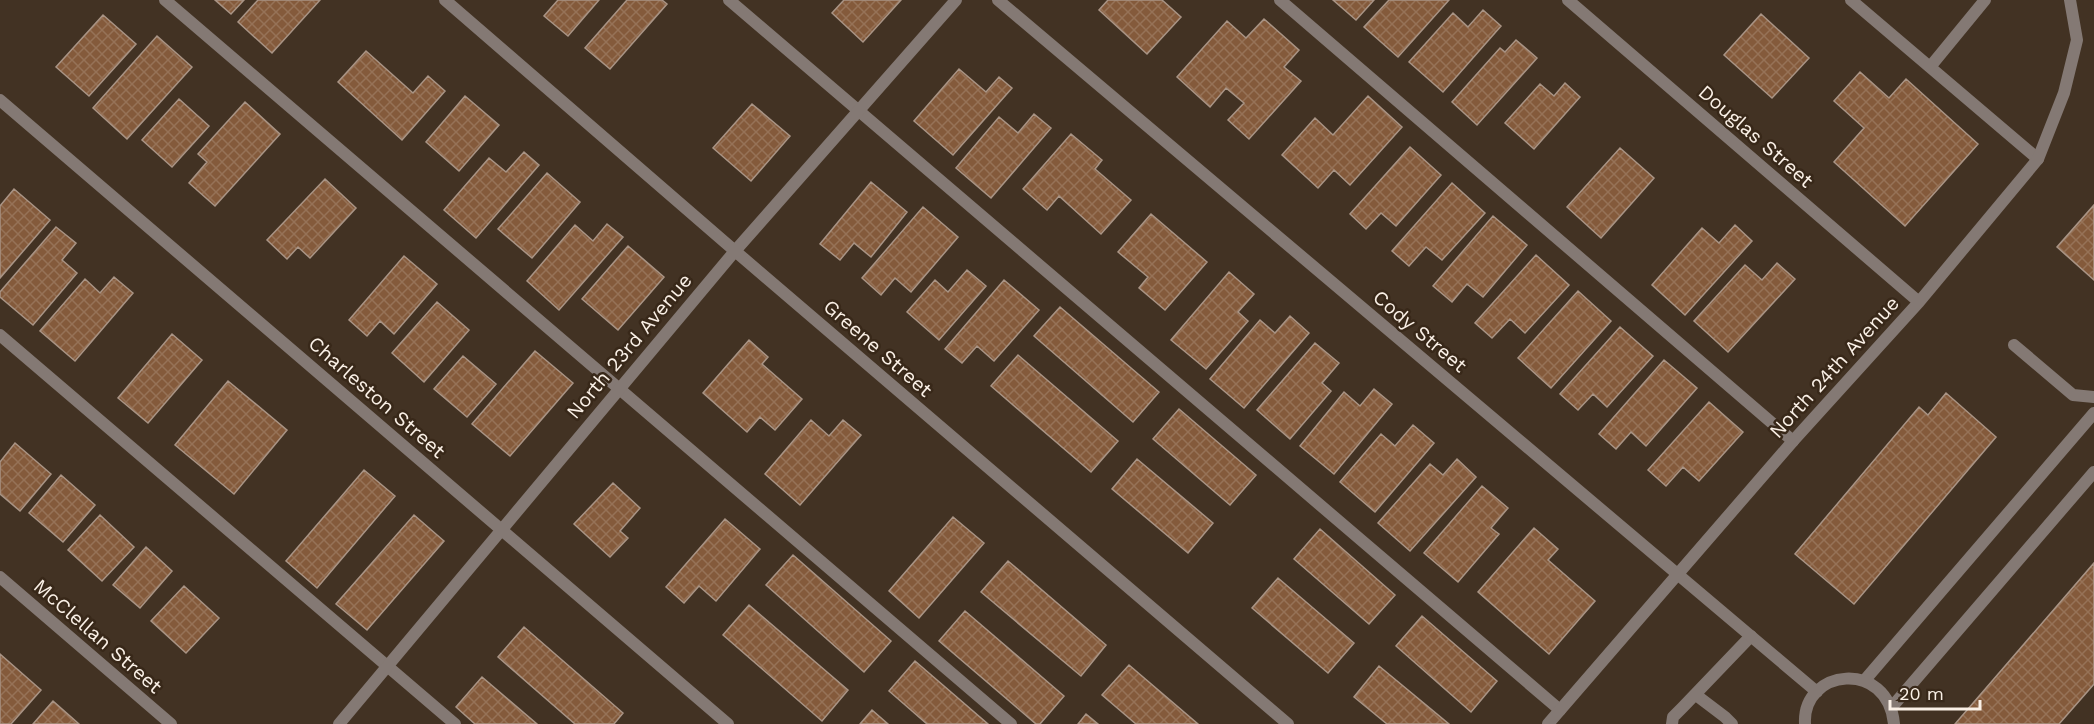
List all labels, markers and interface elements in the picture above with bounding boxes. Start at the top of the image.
street label: Douglas Street [1694,80,1819,193]
street label: North 23rd Avenue [561,269,697,423]
street label: Cody Street [1368,285,1472,378]
street label: North 24th Avenue [1764,291,1904,443]
street label: Greene Street [819,294,938,402]
street label: Charleston Street [304,331,451,463]
street label: McClellan Street [29,574,168,699]
scale bar [1890,673,1980,711]
text: 20 m [1899,683,1944,704]

